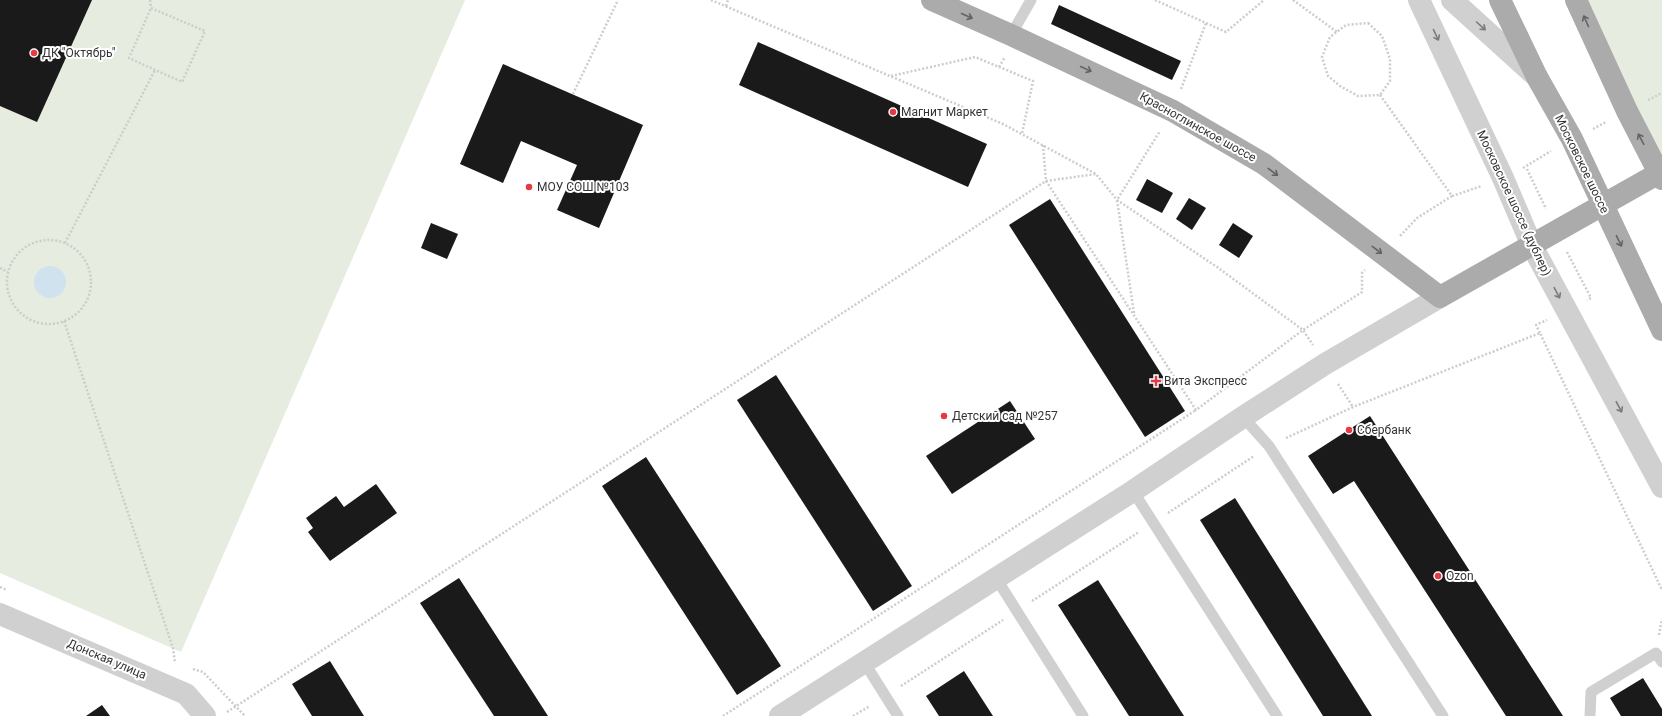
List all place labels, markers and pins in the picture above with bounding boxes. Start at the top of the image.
place label: ДК "Октябрь" [42,46,116,60]
marker: ДК "Октябрь" [29,48,39,58]
place label: Магнит Маркет [901,105,988,119]
marker: Магнит Маркет [888,107,898,117]
place label: МОУ СОШ №103 [537,180,629,194]
marker: МОУ СОШ №103 [524,182,534,192]
place label: Вита Экспресс [1164,374,1247,388]
marker: Вита Экспресс [1151,376,1161,386]
place label: Детский сад №257 [952,409,1058,423]
marker: Детский сад №257 [939,411,949,421]
place label: Сбербанк [1357,423,1412,437]
marker: Сбербанк [1344,425,1354,435]
place label: Ozon [1446,569,1474,583]
marker: Ozon [1433,571,1443,581]

